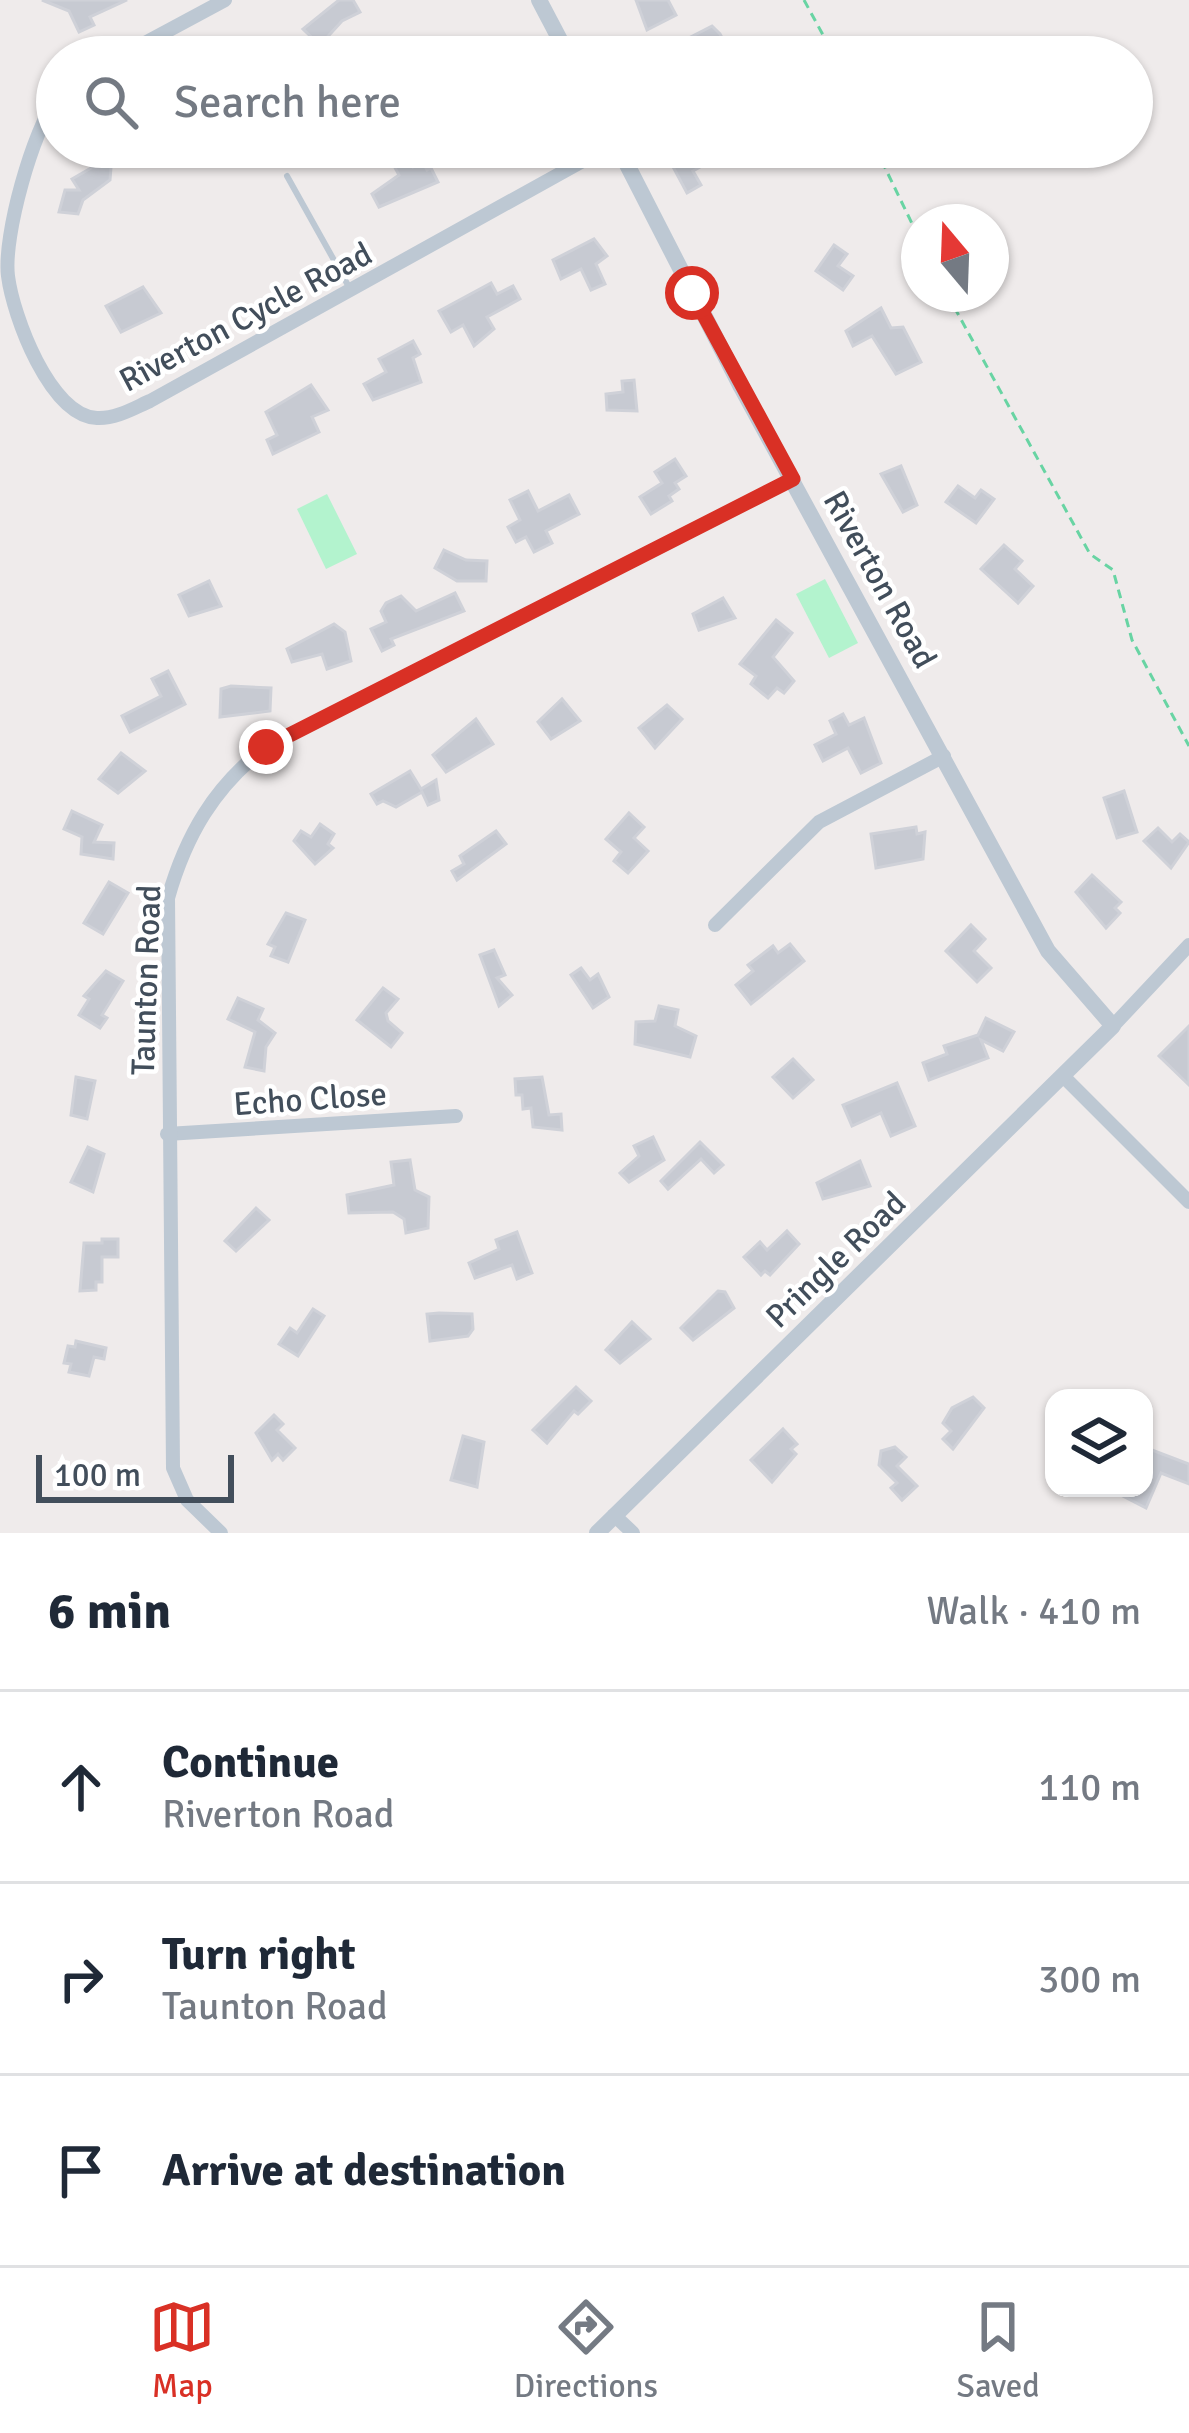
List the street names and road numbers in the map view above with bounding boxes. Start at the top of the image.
street label: Riverton Cycle Road [112,233,379,401]
street label: Riverton Road [814,484,945,676]
street label: Taunton Road [123,884,170,1076]
street label: Echo Close [232,1074,388,1125]
street label: Pringle Road [757,1183,915,1337]

